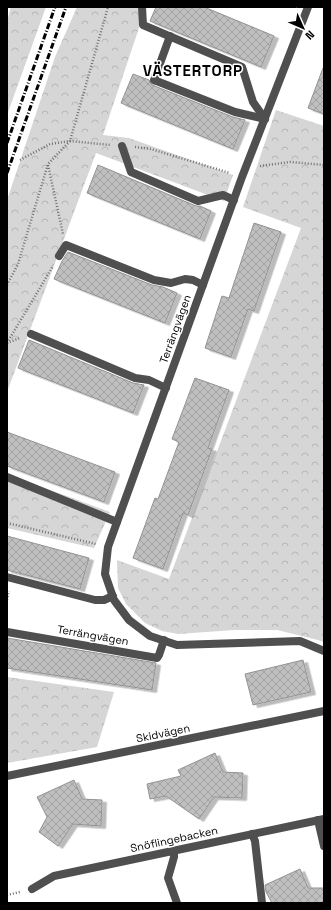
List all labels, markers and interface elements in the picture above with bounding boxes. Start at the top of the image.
north arrow [283,8,323,48]
text: N [303,28,318,43]
district label: VÄSTERTORP [143,61,243,80]
street label: Terrängvägen [156,293,194,365]
street label: Terrängvägen [56,622,130,648]
street label: Skidvägen [135,720,191,746]
street label: Snöflingebacken [129,823,219,855]

